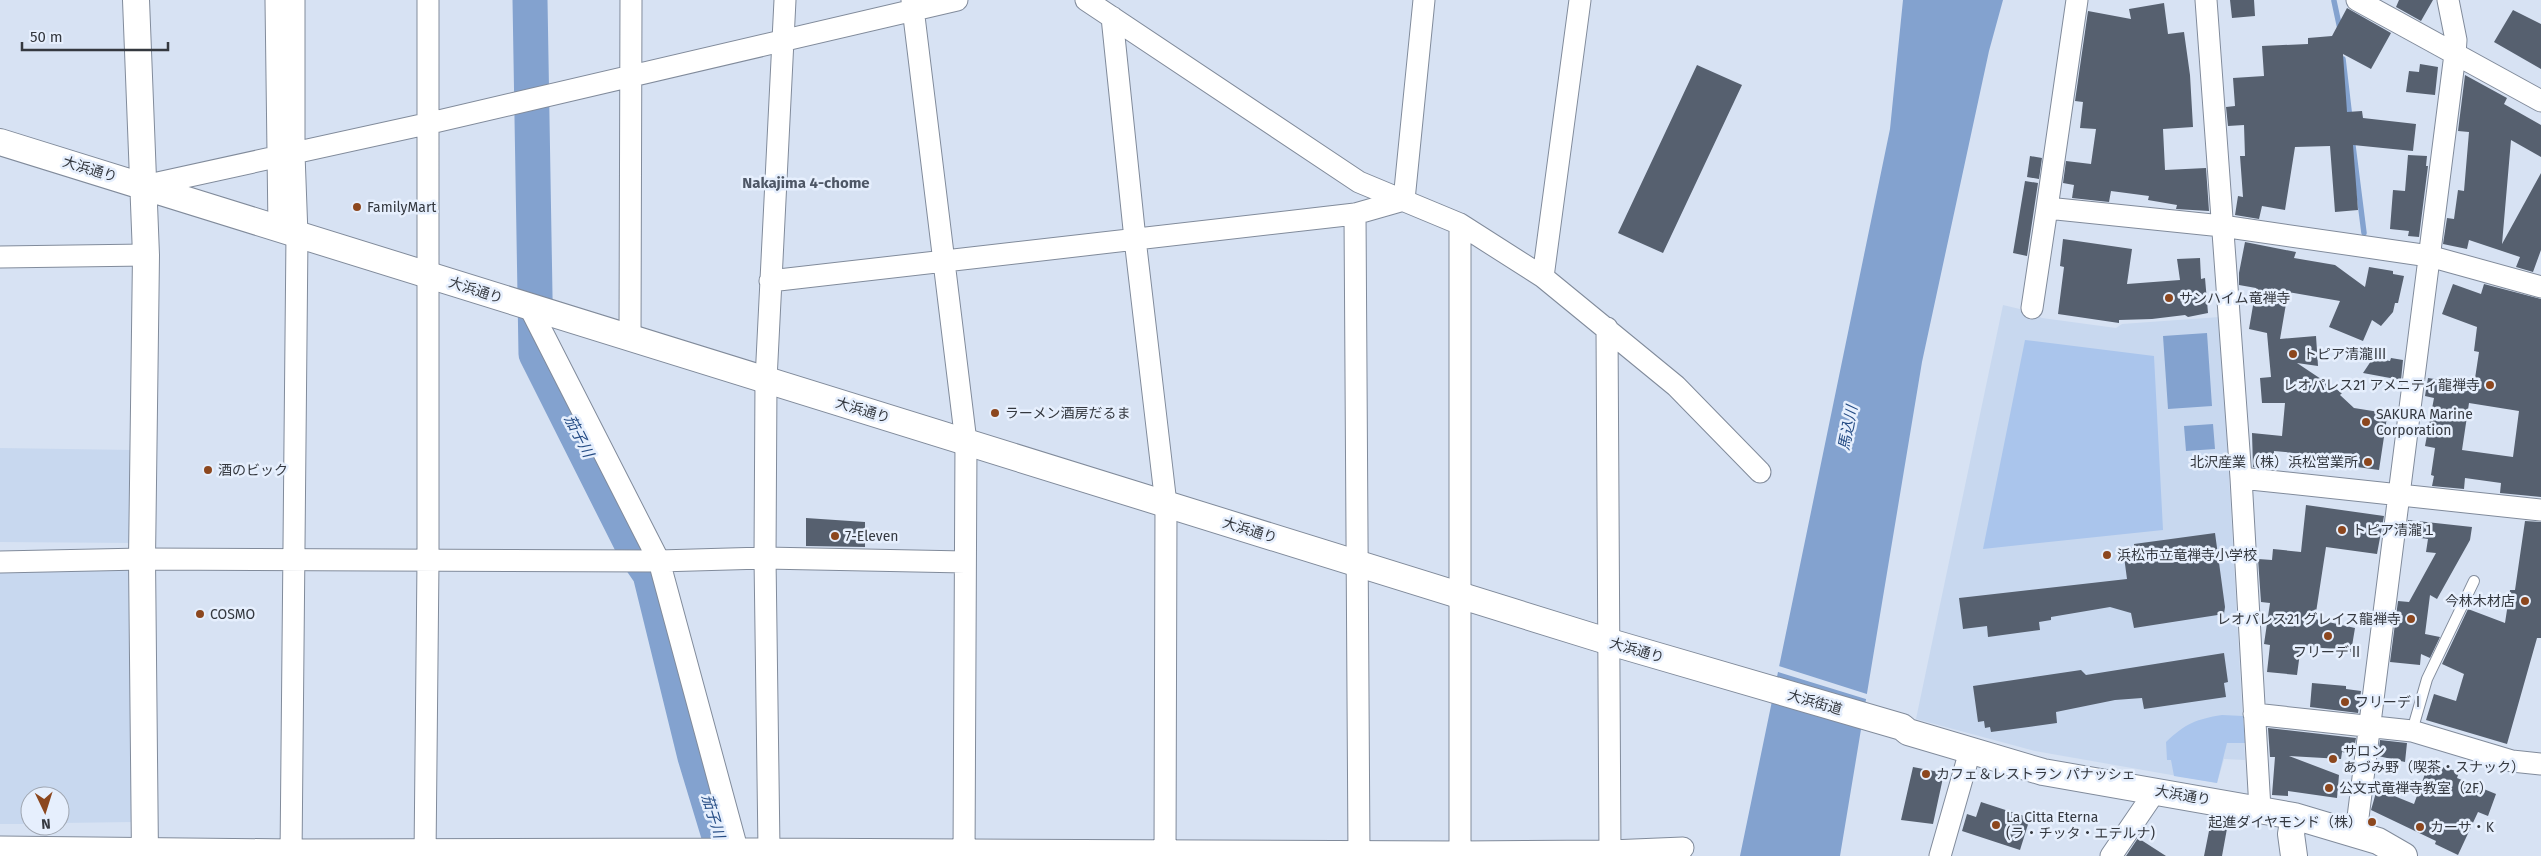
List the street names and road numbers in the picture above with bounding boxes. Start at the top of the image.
street label: 大浜通り [61,153,119,186]
street label: 大浜通り [447,274,505,307]
street label: 大浜通り [834,394,892,427]
street label: 大浜通り [1221,514,1279,547]
street label: 大浜通り [1608,635,1666,666]
street label: 大浜街道 [1786,687,1844,718]
street label: 大浜通り [2154,782,2212,809]

